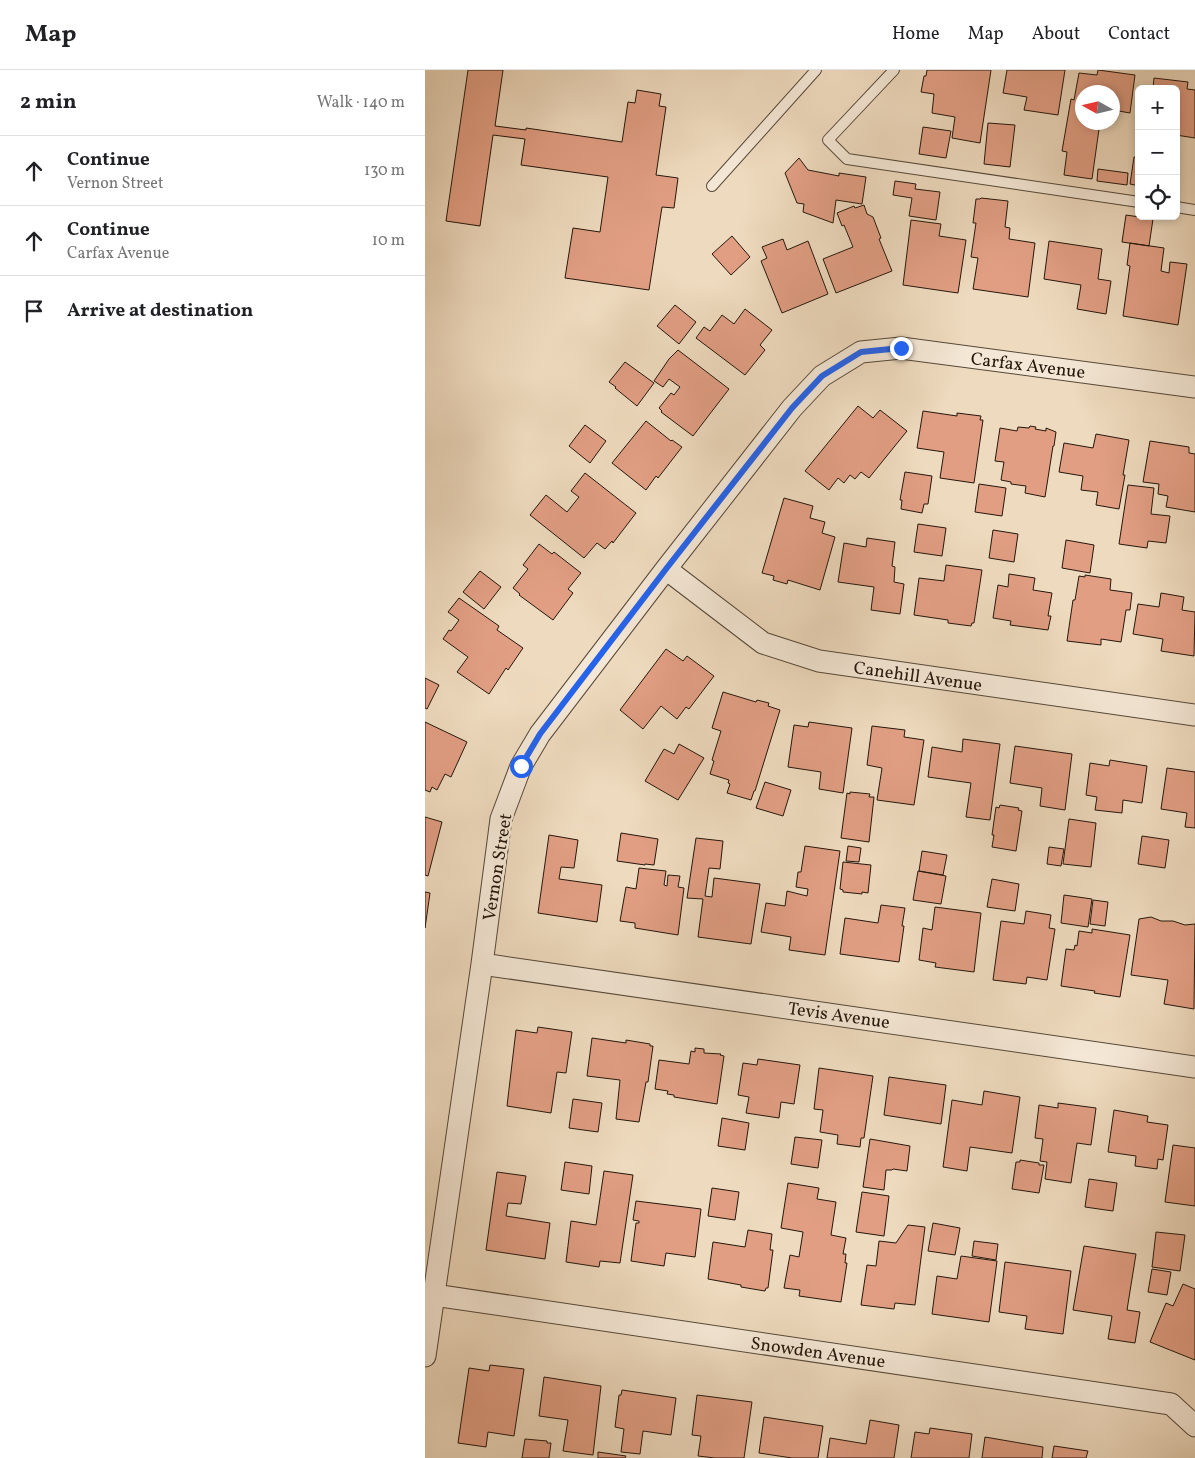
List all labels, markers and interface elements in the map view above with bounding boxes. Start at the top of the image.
text: Map [25,18,76,52]
text: Home [892,22,940,47]
text: Map [968,22,1004,47]
text: About [1032,22,1080,47]
text: Contact [1108,22,1170,47]
north arrow [1075,85,1120,130]
map controls [1135,85,1180,220]
button: + [1135,85,1180,130]
text: 2 min [20,88,77,117]
text: Walk · 140 m [317,92,405,114]
button: − [1135,130,1180,175]
text: Continue [67,147,150,173]
icon: ahead [20,157,48,185]
text: 130 m [364,160,405,182]
text: Vernon Street [67,173,164,195]
button: locate [1135,175,1180,220]
text: Continue [67,217,150,243]
icon: ahead [20,227,48,255]
text: 10 m [372,230,405,252]
text: Carfax Avenue [67,243,169,265]
icon: arrive [20,297,48,325]
text: Arrive at destination [67,298,253,324]
route end [890,337,913,360]
street label: Carfax Avenue [969,347,1086,386]
street label: Canehill Avenue [852,656,984,699]
route start [510,755,533,778]
street label: Vernon Street [478,812,519,923]
street label: Tevis Avenue [786,997,891,1036]
street label: Snowden Avenue [749,1332,887,1375]

